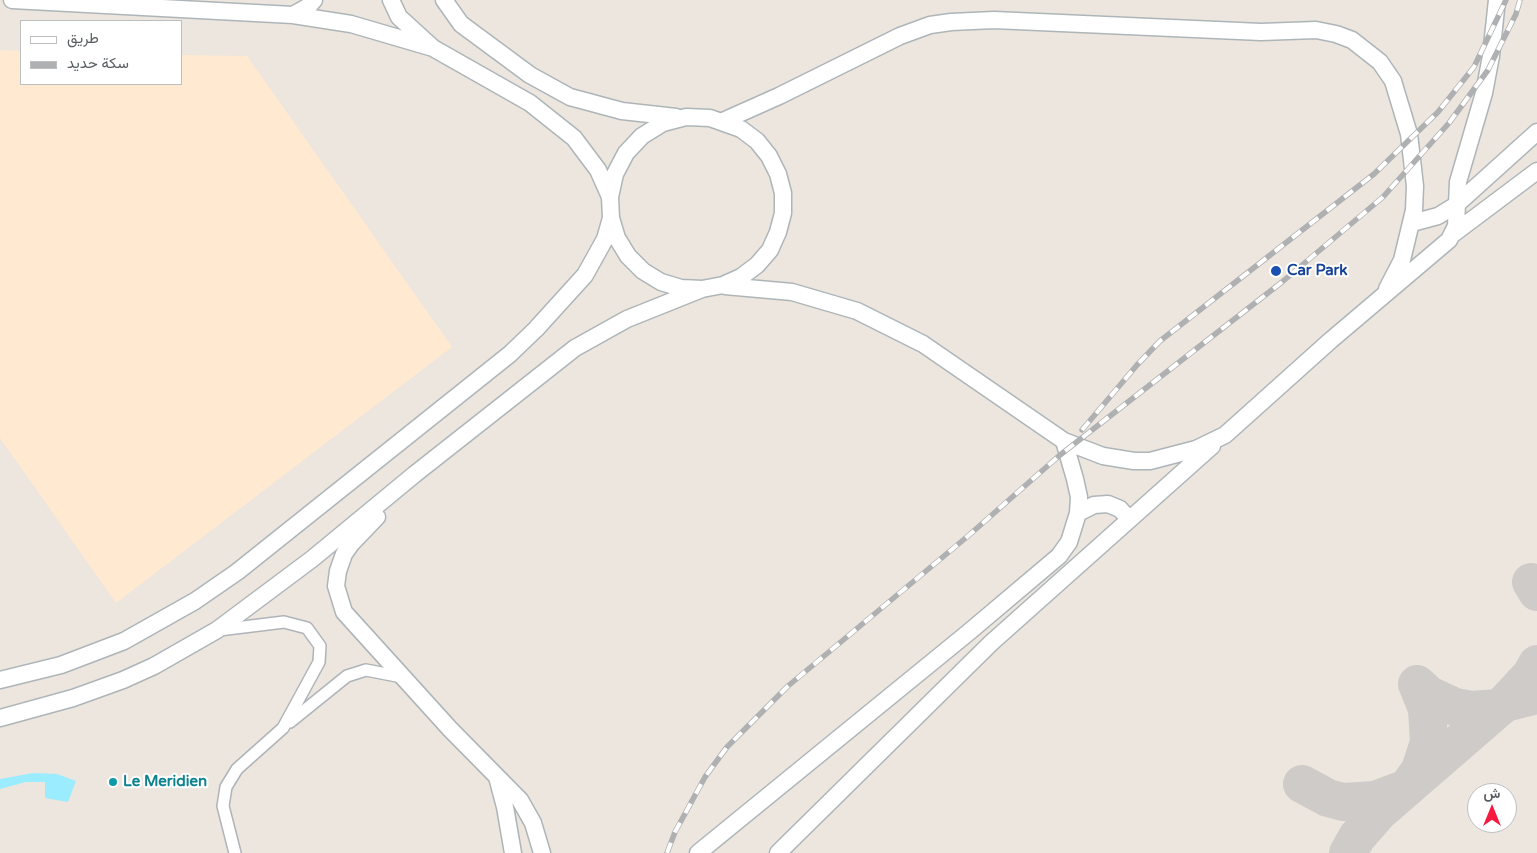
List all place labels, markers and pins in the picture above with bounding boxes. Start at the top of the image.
place label: Car Park [1287,262,1348,280]
marker: Car Park [1269,264,1283,278]
place label: Le Meridien [123,773,207,791]
marker: Le Meridien [107,776,119,788]

